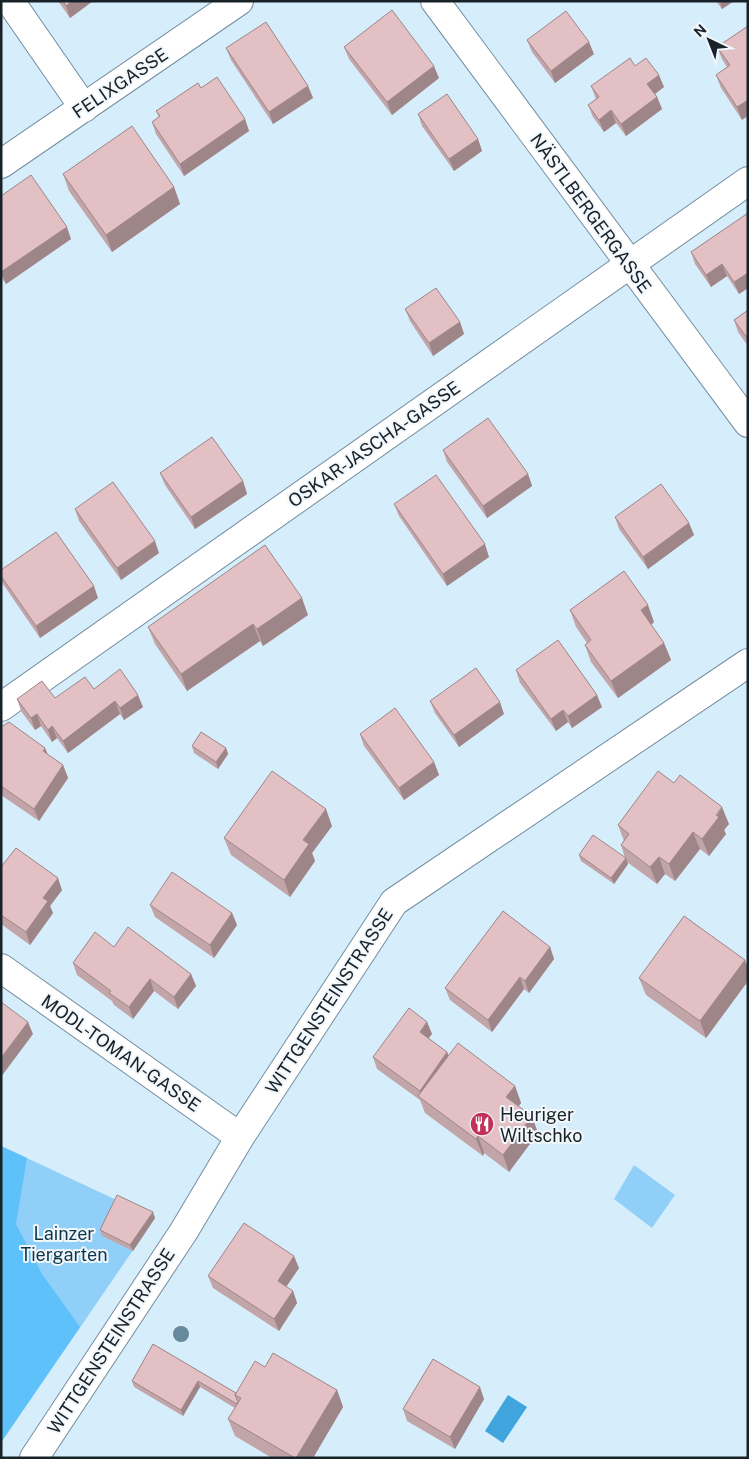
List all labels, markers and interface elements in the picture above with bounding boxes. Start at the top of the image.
north arrow [684,15,734,65]
text: N [691,21,710,40]
street label: FELIXGASSE [68,43,172,123]
street label: NÄSTLBERGERGASSE [526,129,657,297]
street label: OSKAR-JASCHA-GASSE [284,377,464,511]
street label: WITTGENSTEINSTRASSE [261,904,397,1098]
street label: MODL-TOMAN-GASSE [37,990,205,1116]
place label: Heuriger Wiltschko [500,1104,583,1146]
restaurant icon: Heuriger Wiltschko [469,1111,495,1137]
park label: Lainzer Tiergarten [20,1223,108,1265]
street label: WITTGENSTEINSTRASSE [43,1244,179,1438]

